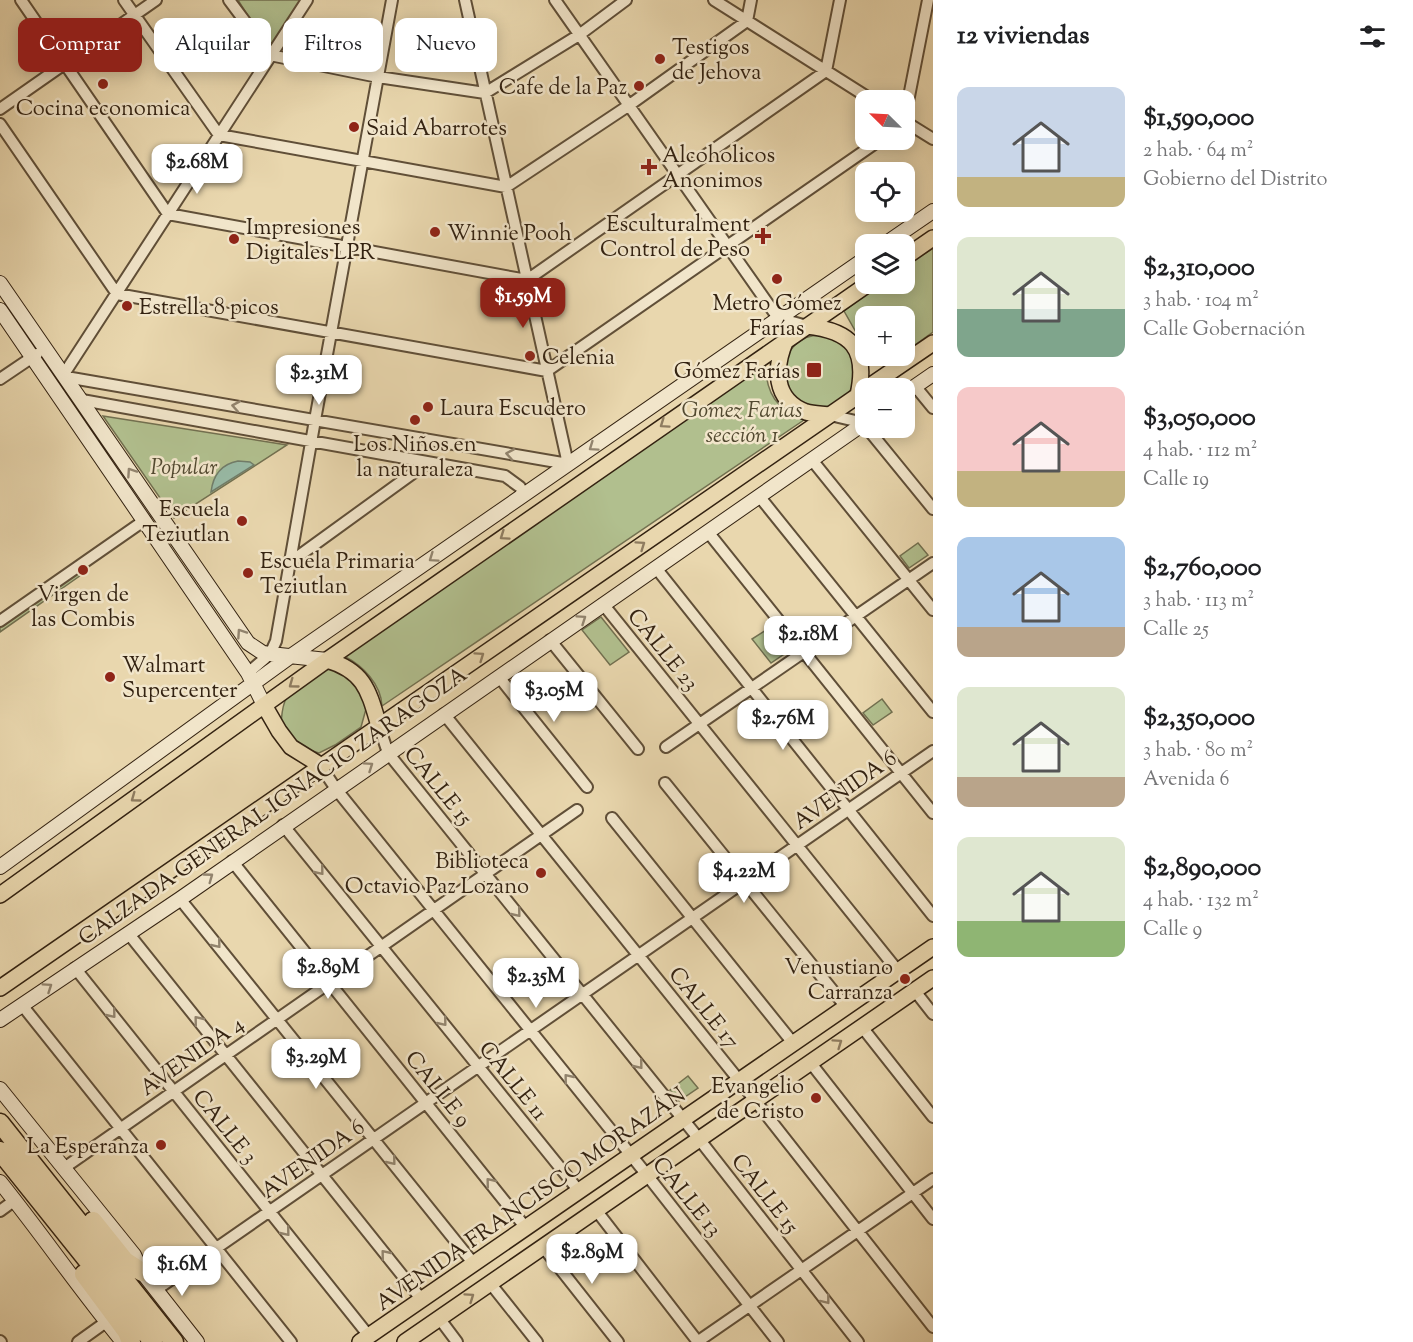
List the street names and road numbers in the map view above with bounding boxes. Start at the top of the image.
street label: CALLE 23 [618,603,705,699]
street label: CALZADA GENERAL IGNACIO ZARAGOZA [73,660,475,955]
street label: CALLE 15 [395,740,479,834]
street label: AVENIDA 6 [787,744,904,839]
street label: CALLE 17 [660,961,746,1057]
street label: AVENIDA 4 [134,1010,251,1105]
street label: CALLE 11 [470,1035,554,1129]
street label: CALLE 9 [396,1045,477,1135]
street label: AVENIDA FRANCISCO MORAZÁN [369,1080,693,1320]
street label: CALLE 3 [184,1084,264,1172]
street label: AVENIDA 6 [255,1113,372,1208]
street label: CALLE 15 [722,1148,806,1242]
street label: CALLE 13 [643,1151,728,1245]

